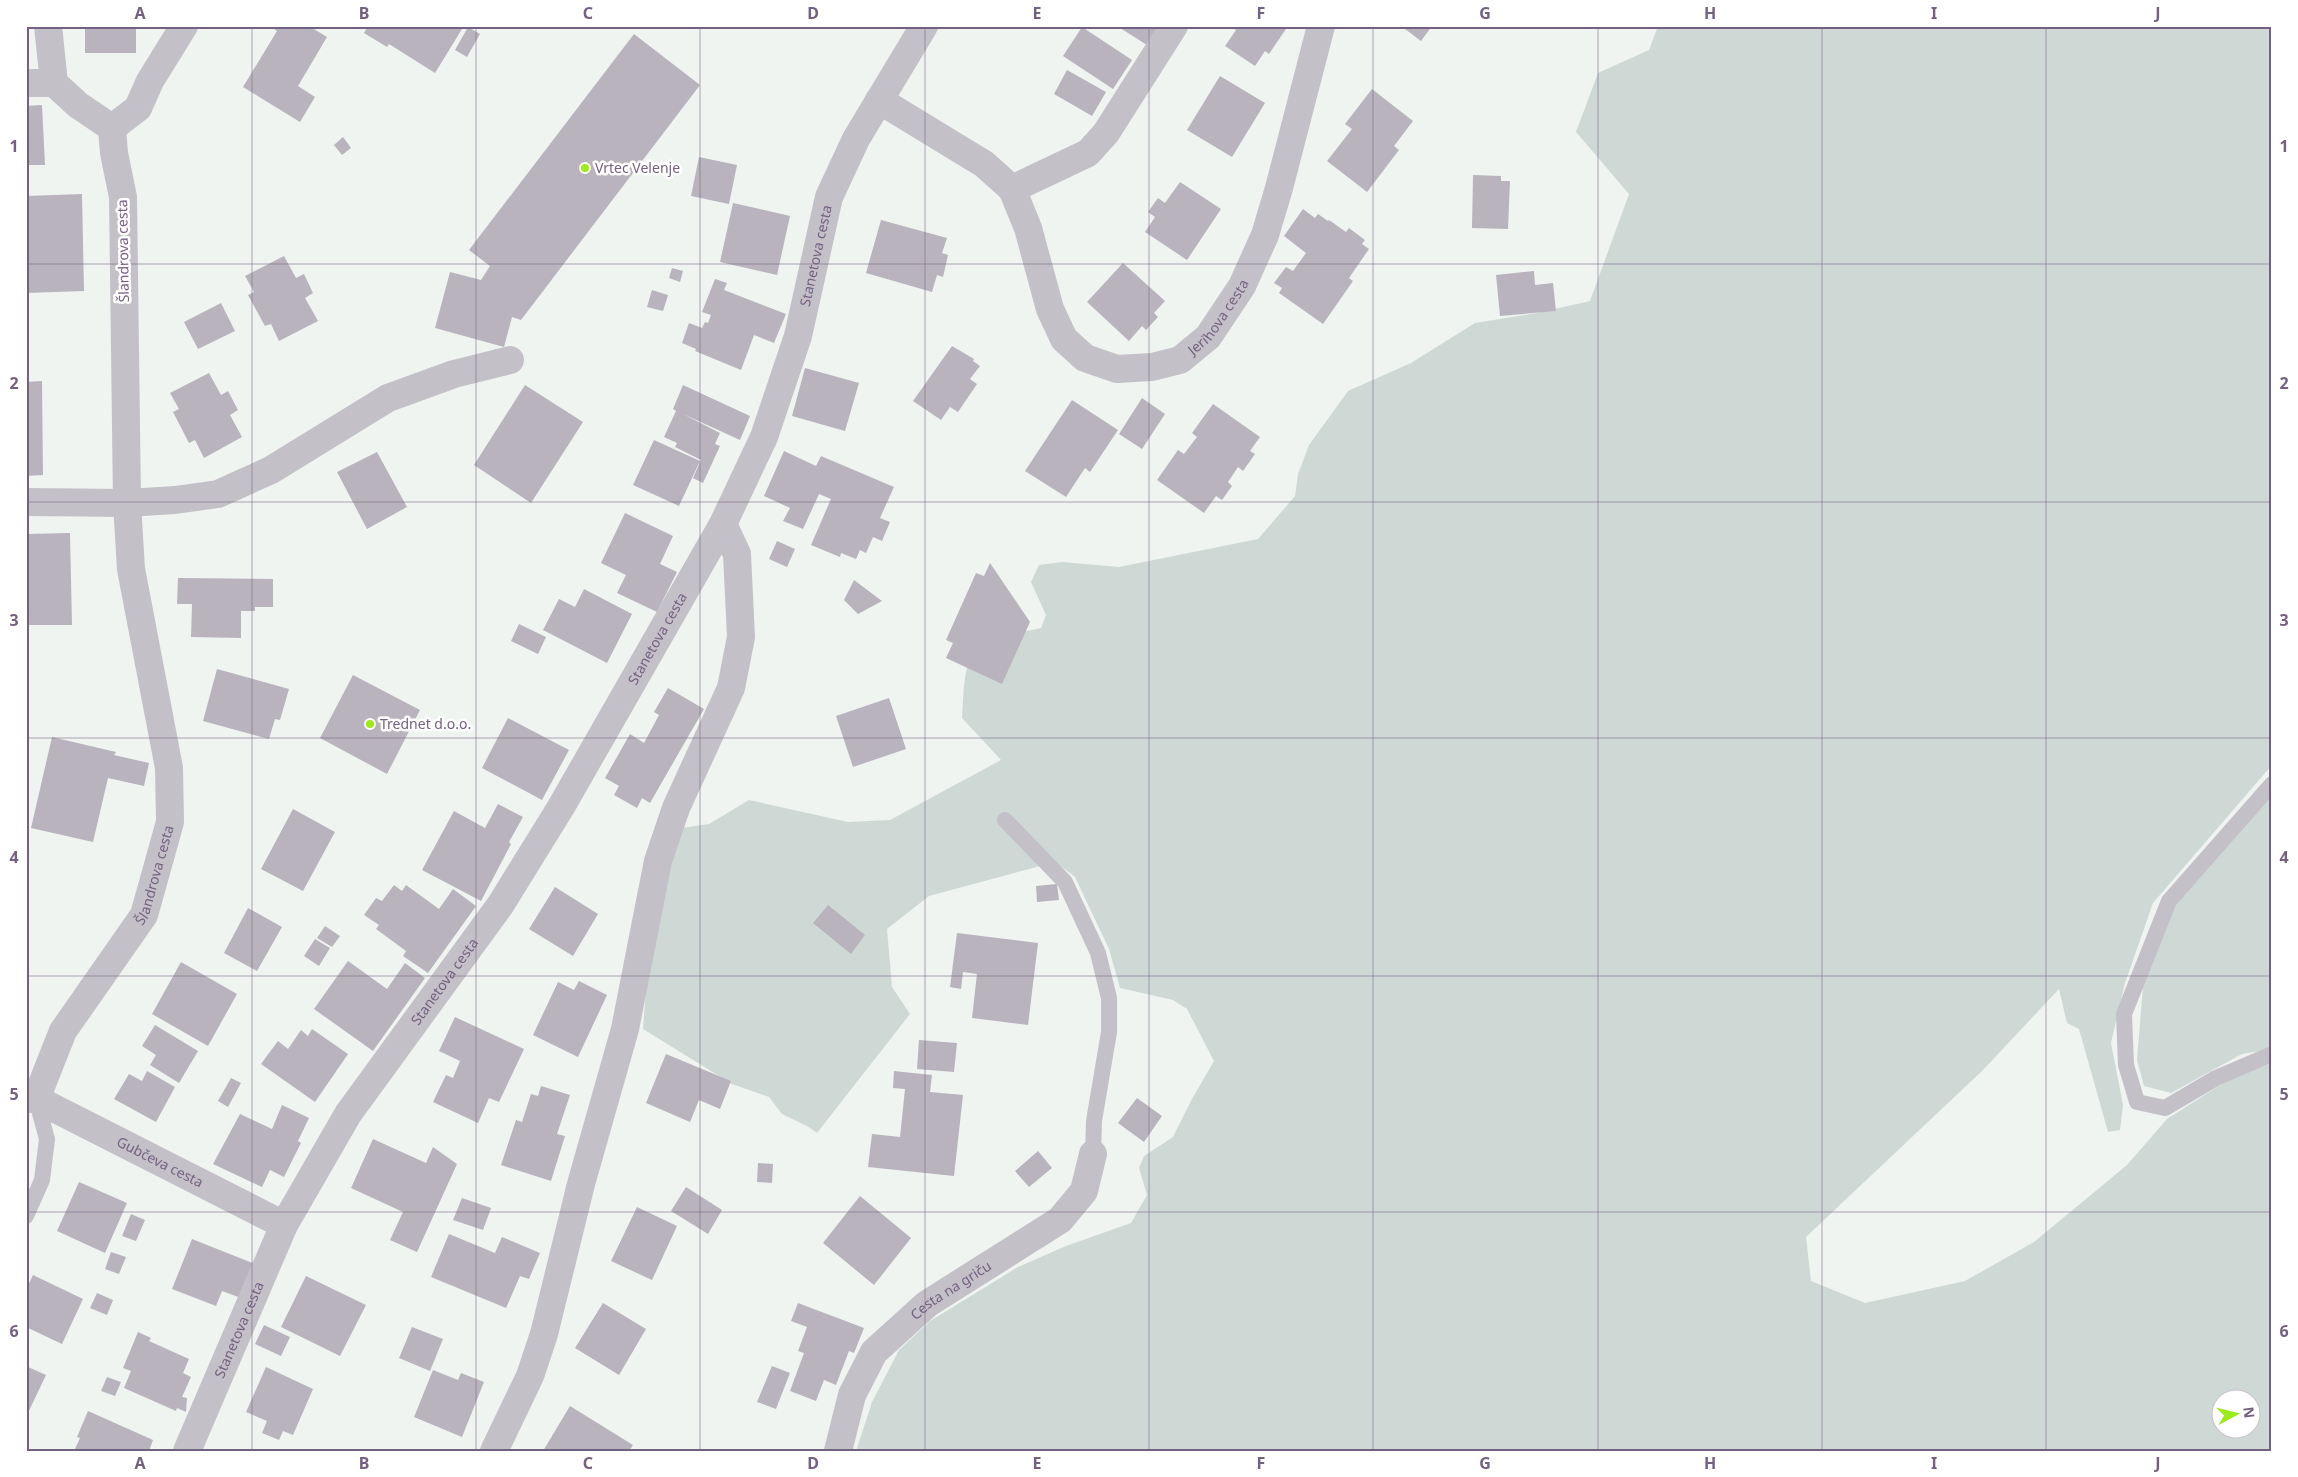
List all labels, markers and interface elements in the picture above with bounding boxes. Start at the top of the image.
text: A [134,2,146,24]
text: B [359,2,369,24]
text: C [583,2,593,24]
text: D [807,2,819,24]
text: E [1033,2,1042,24]
text: F [1257,2,1265,24]
text: G [1479,2,1491,24]
text: H [1704,2,1716,24]
text: I [1931,2,1937,24]
text: J [2153,2,2161,24]
text: 1 [9,135,19,157]
text: 1 [2279,135,2289,157]
place label: Vrtec Velenje [595,158,680,177]
marker: Vrtec Velenje [579,162,591,174]
street label: Šlandrova cesta [112,199,133,303]
street label: Stanetova cesta [795,203,836,308]
street label: Jerihova cesta [1182,276,1253,360]
text: 2 [9,372,19,394]
text: 2 [2279,372,2289,394]
street label: Stanetova cesta [623,589,691,688]
text: 3 [9,609,19,631]
text: 3 [2279,609,2289,631]
place label: Trednet d.o.o. [380,714,471,733]
marker: Trednet d.o.o. [364,718,376,730]
street label: Šlandrova cesta [130,823,178,929]
text: 4 [9,846,19,868]
text: 4 [2279,846,2289,868]
street label: Stanetova cesta [406,934,482,1029]
text: 5 [9,1083,19,1105]
text: 5 [2279,1083,2289,1105]
street label: Gubčeva cesta [114,1132,207,1191]
street label: Cesta na griču [906,1256,995,1324]
street label: Stanetova cesta [209,1278,268,1381]
text: 6 [9,1320,19,1342]
text: 6 [2279,1320,2289,1342]
north arrow [2210,1390,2260,1440]
text: N [2239,1406,2260,1419]
text: A [134,1452,146,1474]
text: B [359,1452,369,1474]
text: C [583,1452,593,1474]
text: D [807,1452,819,1474]
text: E [1033,1452,1042,1474]
text: F [1257,1452,1265,1474]
text: G [1479,1452,1491,1474]
text: H [1704,1452,1716,1474]
text: I [1931,1452,1937,1474]
text: J [2153,1452,2161,1474]

